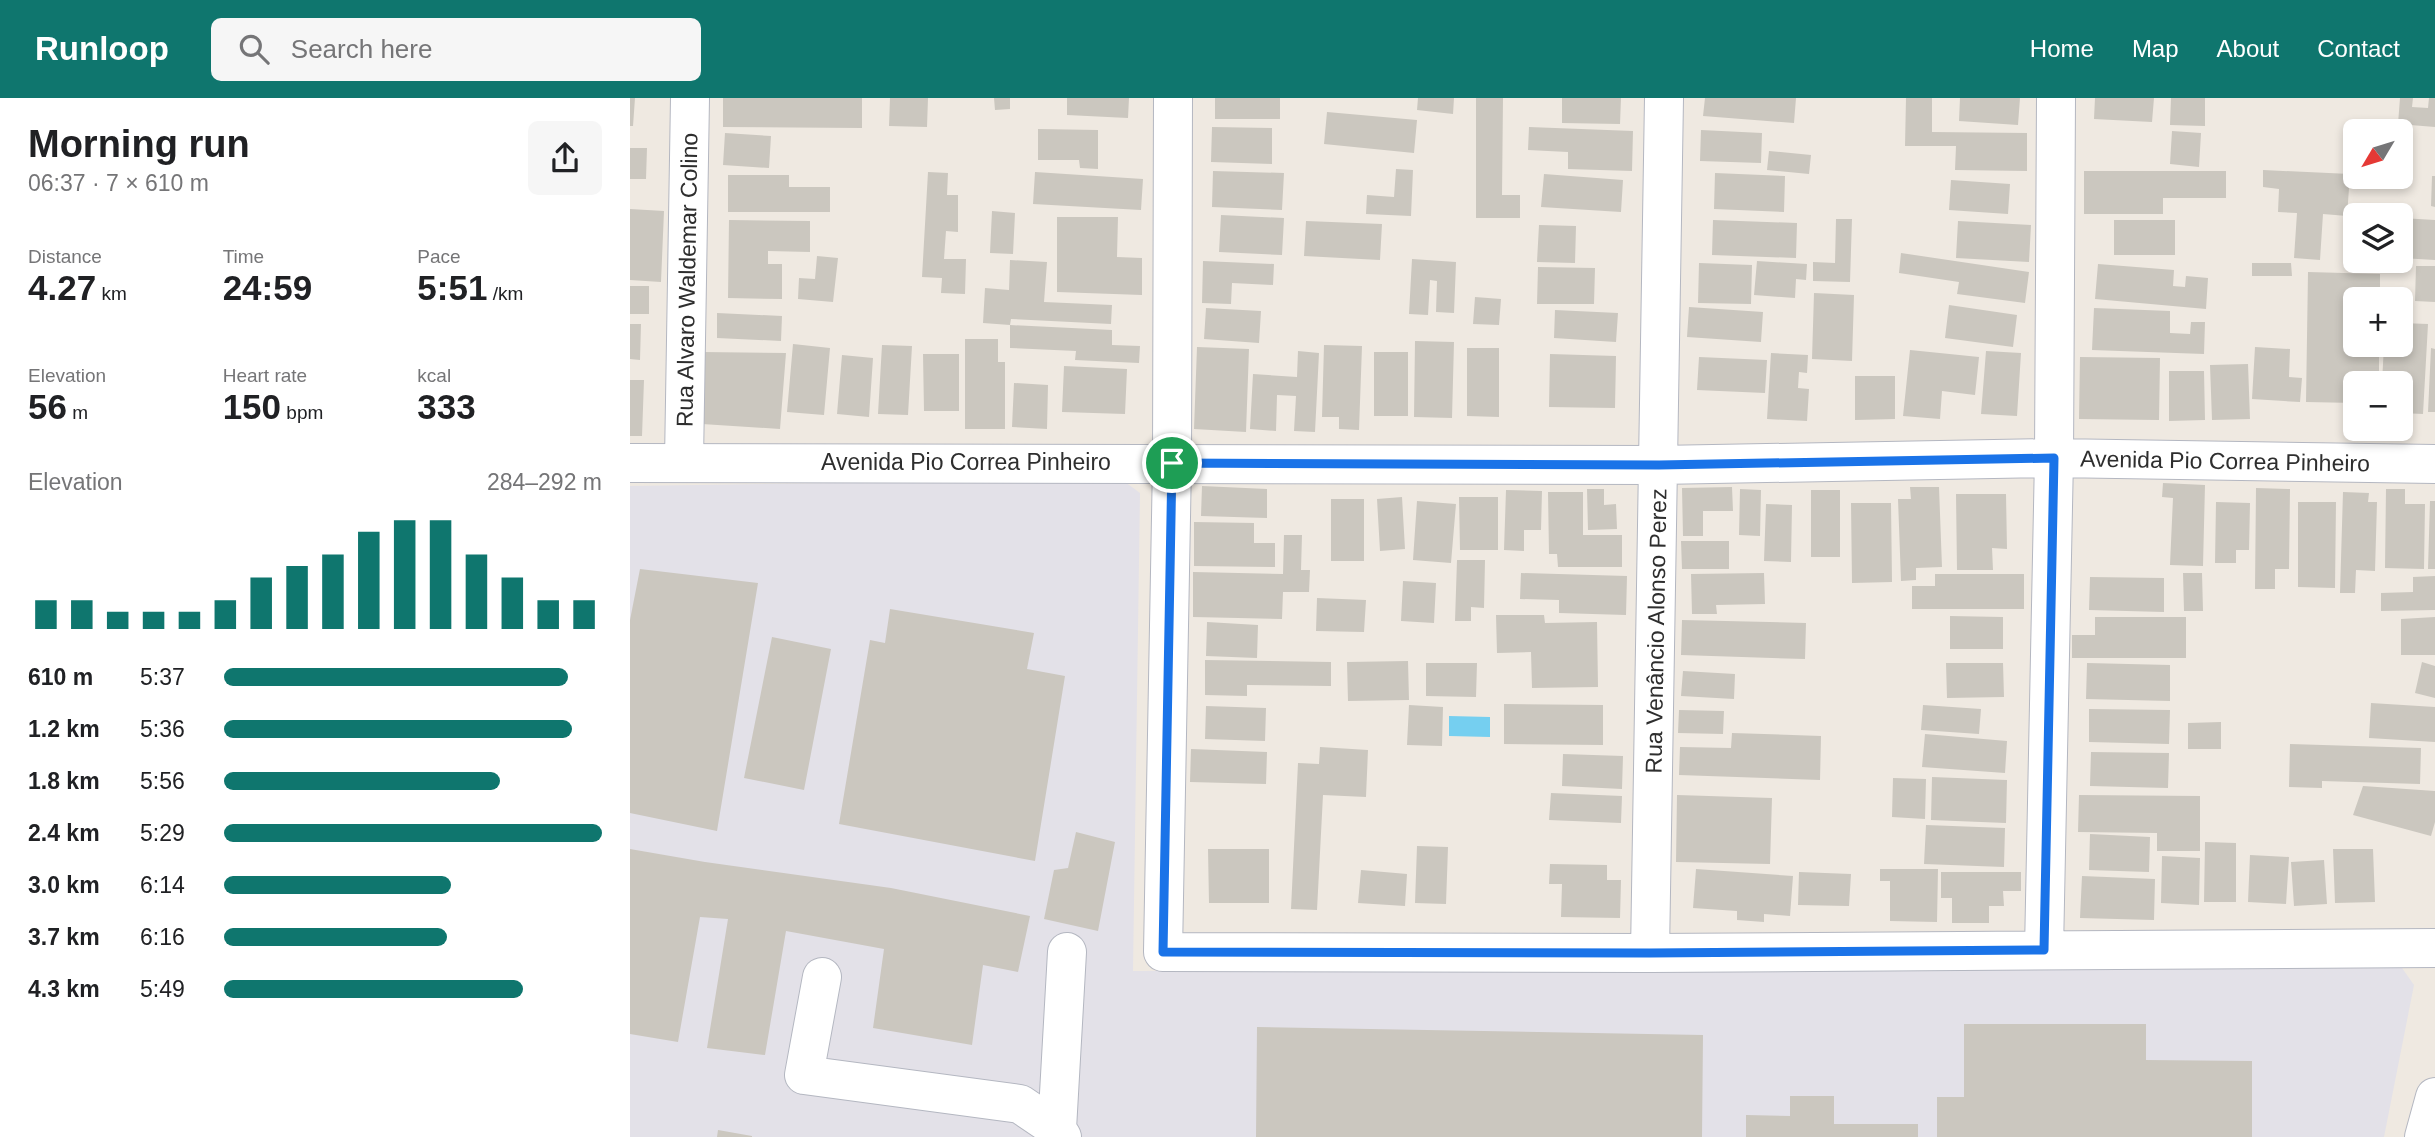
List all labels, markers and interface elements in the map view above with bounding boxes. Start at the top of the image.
search box [211,18,701,81]
text: Runloop [35,30,169,67]
icon: search [235,30,273,68]
text: Search here [291,34,432,64]
text: Home [2030,35,2094,62]
text: Map [2132,35,2179,62]
text: About [2217,35,2279,62]
text: Contact [2317,35,2400,62]
north arrow [2343,119,2413,189]
map controls [2343,119,2413,441]
button: share [528,121,602,195]
text: Morning run [28,123,250,165]
street label: Rua Alvaro Waldemar Colino [671,133,703,427]
text: 06:37 · 7 × 610 m [28,170,209,196]
button: layers [2343,203,2413,273]
text: Distance [28,246,102,267]
text: Time [223,246,264,267]
text: Pace [417,246,461,267]
text: 4.27 [28,268,96,307]
text: 24:59 [223,268,312,307]
text: 5:51 [417,268,487,307]
text: km [96,283,127,304]
text: /km [487,283,523,304]
button: + [2343,287,2413,357]
text: Elevation [28,365,106,386]
text: Heart rate [223,365,307,386]
text: kcal [417,365,451,386]
button: − [2343,371,2413,441]
text: 56 [28,387,67,426]
text: 150 [223,387,281,426]
text: 333 [417,387,476,426]
text: m [67,402,88,423]
text: bpm [281,402,323,423]
pin [1142,433,1202,493]
icon: arrive [1153,444,1191,482]
street label: Avenida Pio Correa Pinheiro [2080,445,2370,477]
street label: Avenida Pio Correa Pinheiro [821,449,1111,475]
text: Elevation [28,469,123,495]
text: 284–292 m [487,469,602,495]
street label: Rua Venâncio Alonso Perez [1641,488,1671,774]
text: 610 m [28,664,93,690]
text: 5:37 [140,664,185,690]
text: 1.2 km [28,716,100,742]
text: 5:36 [140,716,185,742]
text: 1.8 km [28,768,100,794]
text: 5:56 [140,768,185,794]
text: 2.4 km [28,820,100,846]
text: 5:29 [140,820,185,846]
text: 3.0 km [28,872,100,898]
text: 6:14 [140,872,185,898]
text: 3.7 km [28,924,100,950]
text: 6:16 [140,924,185,950]
text: 4.3 km [28,976,100,1002]
text: 5:49 [140,976,185,1002]

